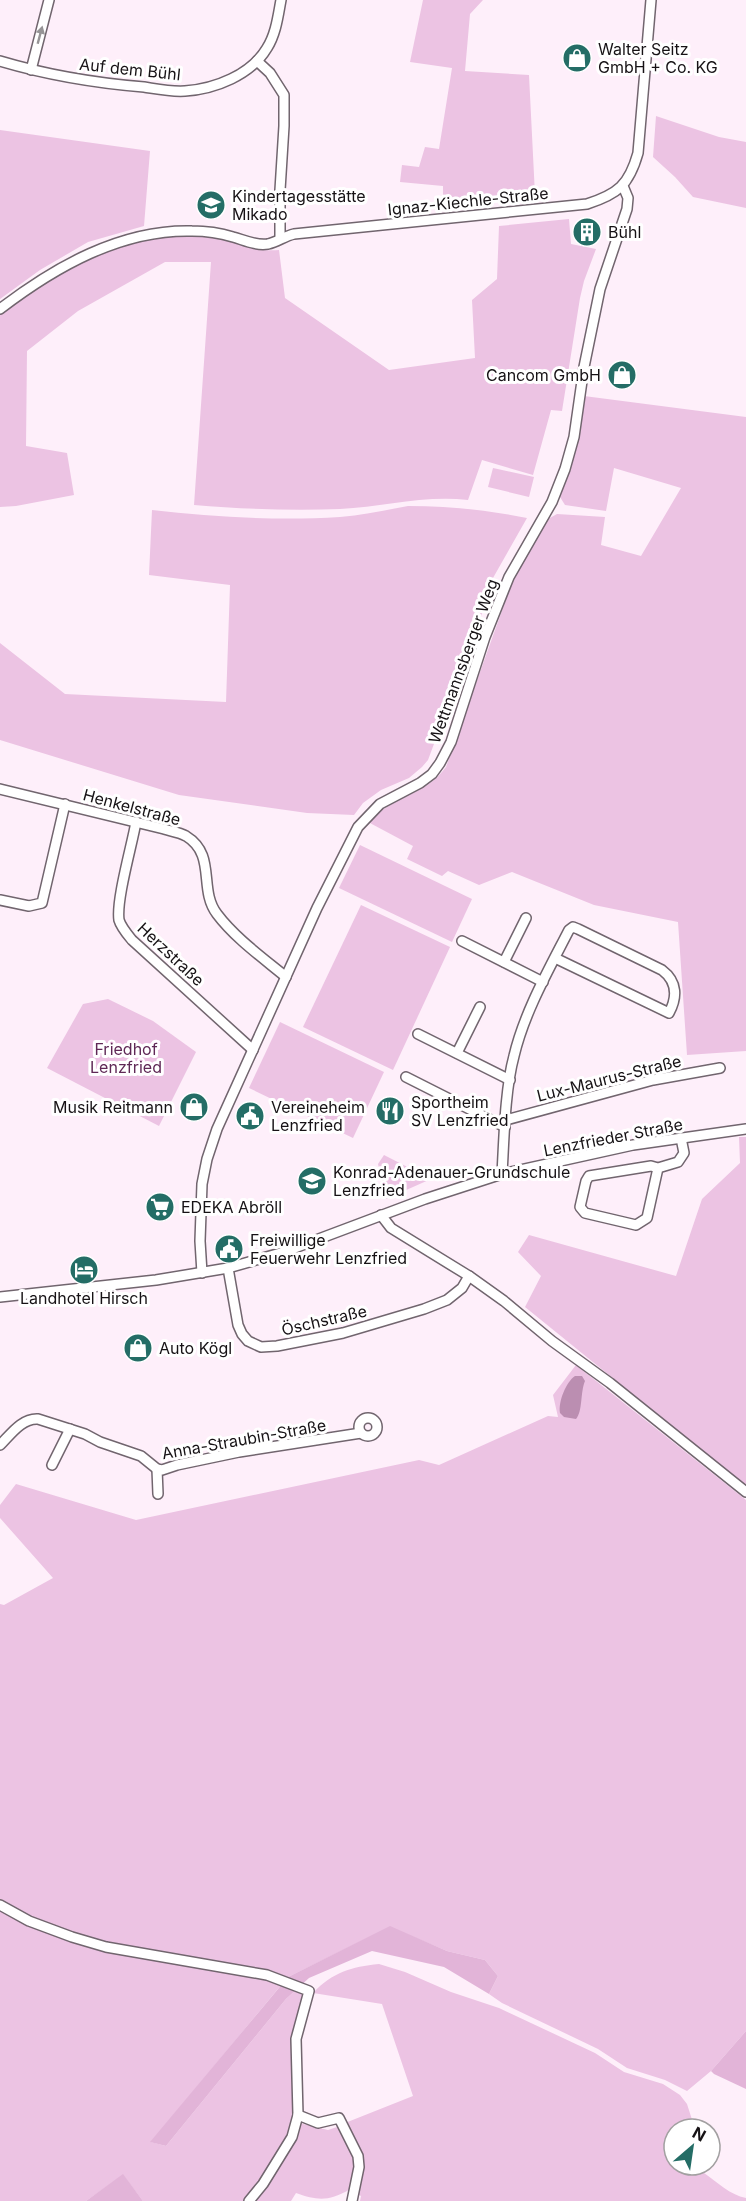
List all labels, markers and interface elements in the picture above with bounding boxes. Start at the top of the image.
one-way arrow [35,26,45,44]
place label: Walter Seitz GmbH + Co. KG [598,39,718,77]
shop icon: Walter Seitz GmbH + Co. KG [561,42,593,74]
street label: Auf dem Bühl [78,54,182,84]
street label: Ignaz-Kiechle-Straße [386,183,550,219]
place label: Kindertagesstätte Mikado [232,186,366,224]
school or university icon: Kindertagesstätte Mikado [195,189,227,221]
building icon: Bühl [571,216,603,248]
place label: Bühl [608,222,641,242]
shop icon: Cancom GmbH [606,359,638,391]
place label: Cancom GmbH [486,365,601,385]
street label: Wettmannsberger Weg [424,576,502,746]
street label: Henkelstraße [81,784,183,830]
street label: Herzstraße [133,918,209,990]
park label: Friedhof Lenzfried [90,1039,162,1077]
street label: Lux-Maurus-Straße [535,1050,683,1106]
shop icon: Musik Reitmann [178,1091,210,1123]
place label: Sportheim SV Lenzfried [411,1092,509,1130]
restaurant icon: Sportheim SV Lenzfried [374,1095,406,1127]
place label: Musik Reitmann [53,1097,173,1117]
place label: Vereineheim Lenzfried [271,1097,365,1135]
public building icon: Vereineheim Lenzfried [234,1100,266,1132]
street label: Lenzfrieder Straße [542,1114,684,1160]
place label: Konrad-Adenauer-Grundschule Lenzfried [333,1162,570,1200]
school or university icon: Konrad-Adenauer-Grundschule Lenzfried [296,1165,328,1197]
supermarket icon: EDEKA Abröll [144,1191,176,1223]
place label: EDEKA Abröll [181,1197,282,1217]
place label: Freiwillige Feuerwehr Lenzfried [250,1230,407,1268]
public building icon: Freiwillige Feuerwehr Lenzfried [213,1233,245,1265]
hotel icon: Landhotel Hirsch [68,1254,100,1286]
place label: Landhotel Hirsch [20,1288,148,1308]
street label: Öschstraße [279,1300,369,1340]
shop icon: Auto Kögl [122,1332,154,1364]
place label: Auto Kögl [159,1338,232,1358]
street label: Anna-Straubin-Straße [160,1415,328,1463]
north arrow [662,2117,722,2177]
text: N [689,2122,709,2146]

